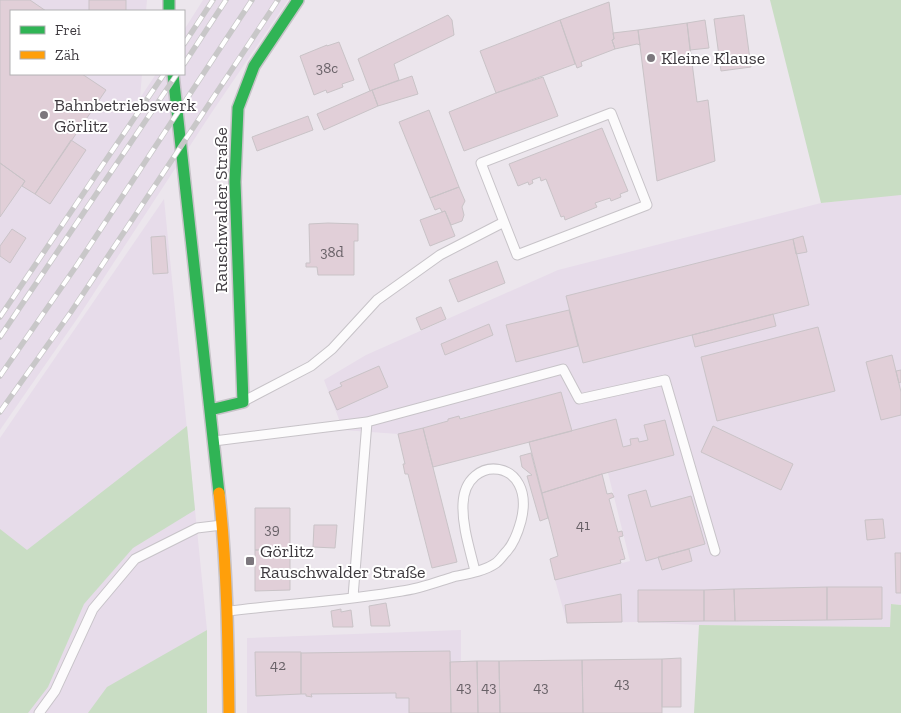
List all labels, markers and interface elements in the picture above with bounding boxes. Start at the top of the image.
legend [10,10,185,75]
text: Frei [55,21,81,39]
text: Zäh [55,46,80,64]
place label: Kleine Klause [661,47,765,69]
marker: Kleine Klause [645,52,657,64]
house number: 38c [316,59,338,77]
place label: Bahnbetriebswerk Görlitz [54,94,197,137]
marker: Bahnbetriebswerk Görlitz [38,109,50,121]
street label: Rauschwalder Straße [210,127,232,293]
house number: 38d [320,243,345,261]
house number: 41 [576,516,590,534]
house number: 39 [264,520,280,538]
place label: Görlitz Rauschwalder Straße [260,540,426,583]
marker: Görlitz Rauschwalder Straße [244,555,256,567]
house number: 42 [270,656,286,674]
house number: 43 [614,674,630,692]
house number: 43 [456,678,472,696]
house number: 43 [481,678,497,696]
house number: 43 [533,678,549,696]

